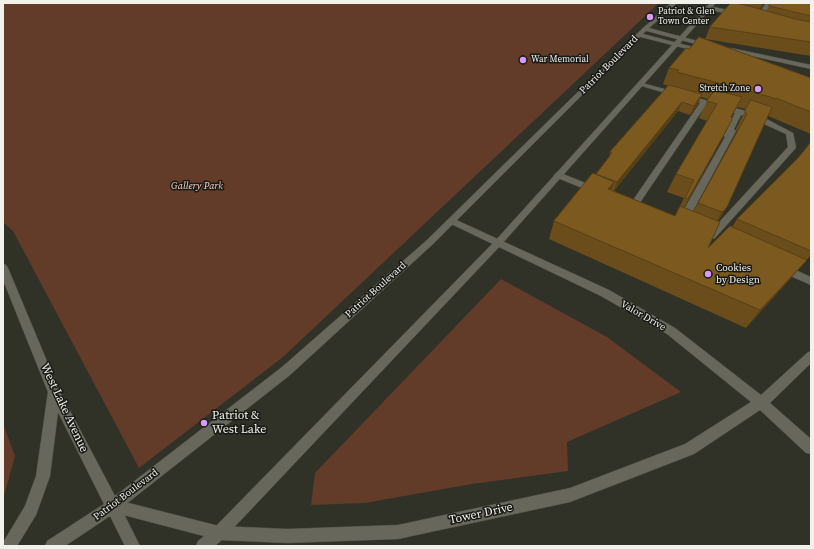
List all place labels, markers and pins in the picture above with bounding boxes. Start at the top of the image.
place label: Patriot & Glen Town Center [658,7,715,28]
marker: Patriot & Glen Town Center [645,12,655,22]
marker: War Memorial [518,55,528,65]
place label: War Memorial [531,55,589,65]
place label: Stretch Zone [700,84,750,94]
marker: Stretch Zone [753,84,763,94]
place label: Cookies by Design [716,262,760,286]
marker: Cookies by Design [703,269,713,279]
place label: Patriot & West Lake [212,409,266,437]
marker: Patriot & West Lake [199,418,209,428]

